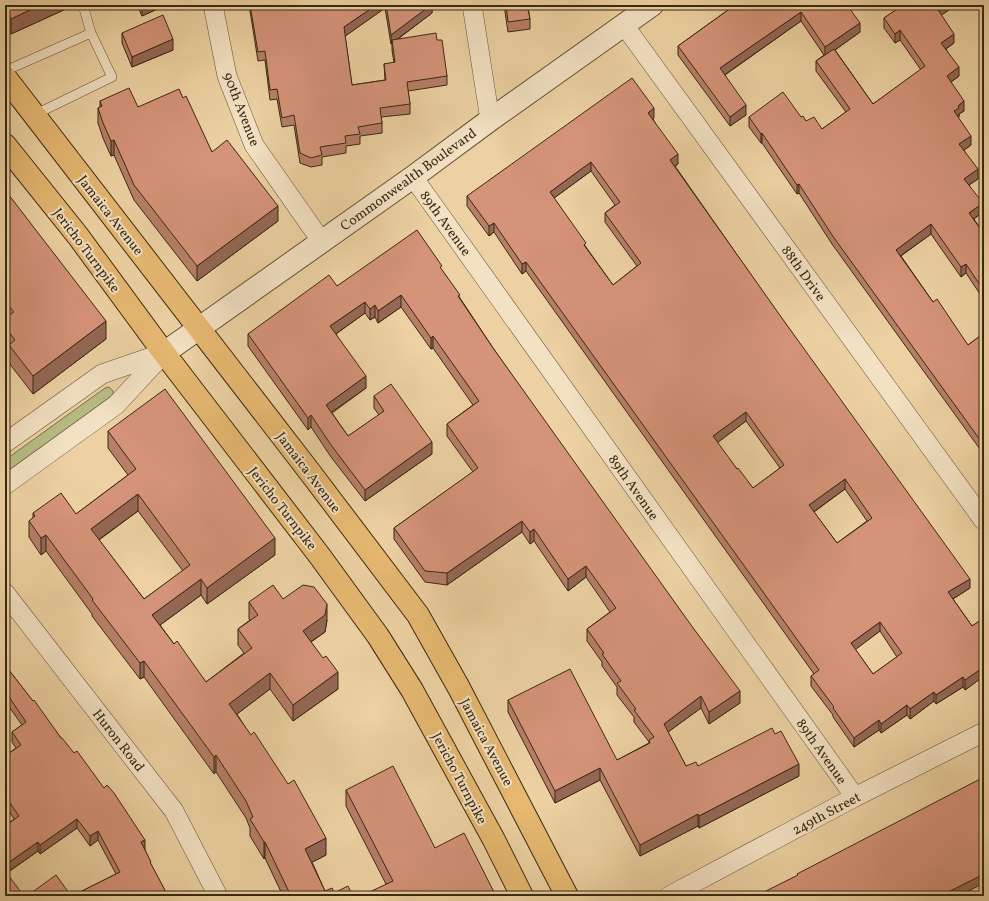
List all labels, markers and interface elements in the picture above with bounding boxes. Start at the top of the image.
street label: 90th Avenue [218,70,264,150]
street label: Commonwealth Boulevard [337,124,481,236]
street label: Jamaica Avenue [72,172,147,260]
street label: 89th Avenue [415,187,475,261]
street label: Jericho Turnpike [48,205,124,297]
street label: 88th Drive [776,242,830,306]
street label: Jamaica Avenue [271,428,345,518]
street label: 89th Avenue [603,451,663,525]
street label: Jericho Turnpike [243,463,321,555]
street label: Jamaica Avenue [455,695,517,790]
street label: Huron Road [87,706,148,776]
street label: 89th Avenue [791,715,851,789]
street label: Jericho Turnpike [427,730,491,828]
street label: 249th Street [789,788,864,840]

